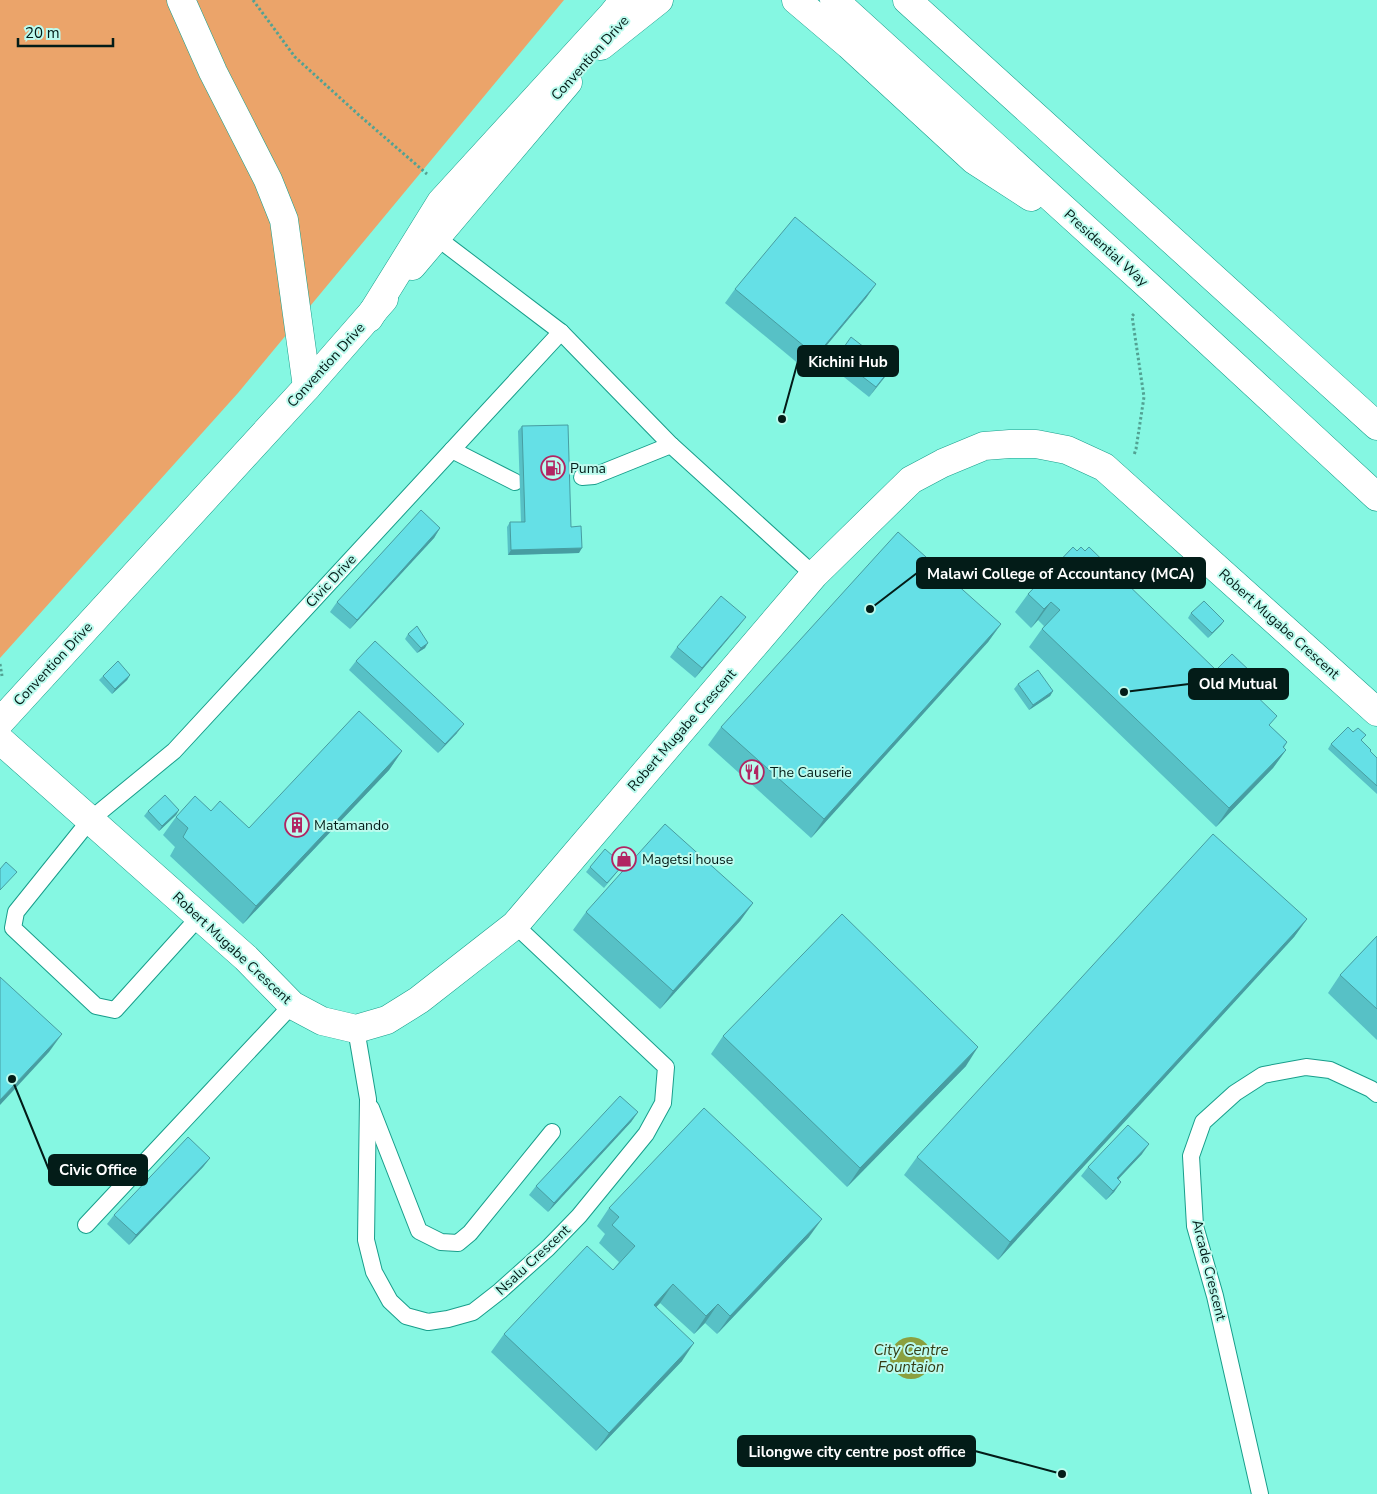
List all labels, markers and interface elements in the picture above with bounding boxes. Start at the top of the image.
street label: Convention Drive [547,12,633,104]
scale bar [18,15,112,47]
text: 20 m [25,23,60,43]
street label: Presidential Way [1060,205,1153,291]
street label: Convention Drive [283,319,369,411]
callout: Kichini Hub [798,346,898,376]
text: Kichini Hub [808,352,888,372]
fuel station icon: Puma [540,455,566,481]
place label: Puma [570,459,606,478]
street label: Civic Drive [301,550,361,612]
callout: Malawi College of Accountancy (MCA) [917,558,1205,588]
text: Malawi College of Accountancy (MCA) [927,564,1195,584]
street label: Robert Mugabe Crescent [1215,565,1344,683]
street label: Convention Drive [9,618,97,710]
street label: Robert Mugabe Crescent [624,665,741,795]
callout: Old Mutual [1189,669,1288,699]
text: Old Mutual [1199,674,1278,694]
restaurant icon: The Causerie [739,759,765,785]
place label: The Causerie [770,763,852,782]
building icon: Matamando [284,812,310,838]
place label: Matamando [314,816,389,835]
shop icon: Magetsi house [611,846,637,872]
place label: Magetsi house [642,850,733,869]
street label: Robert Mugabe Crescent [168,888,296,1008]
callout: Civic Office [49,1155,147,1185]
text: Civic Office [59,1160,137,1180]
street label: Arcade Crescent [1187,1218,1231,1323]
street label: Nsalu Crescent [492,1220,574,1299]
water label: City Centre Fountaion [873,1340,949,1377]
callout: Lilongwe city centre post office [738,1436,975,1466]
text: Lilongwe city centre post office [748,1442,966,1462]

